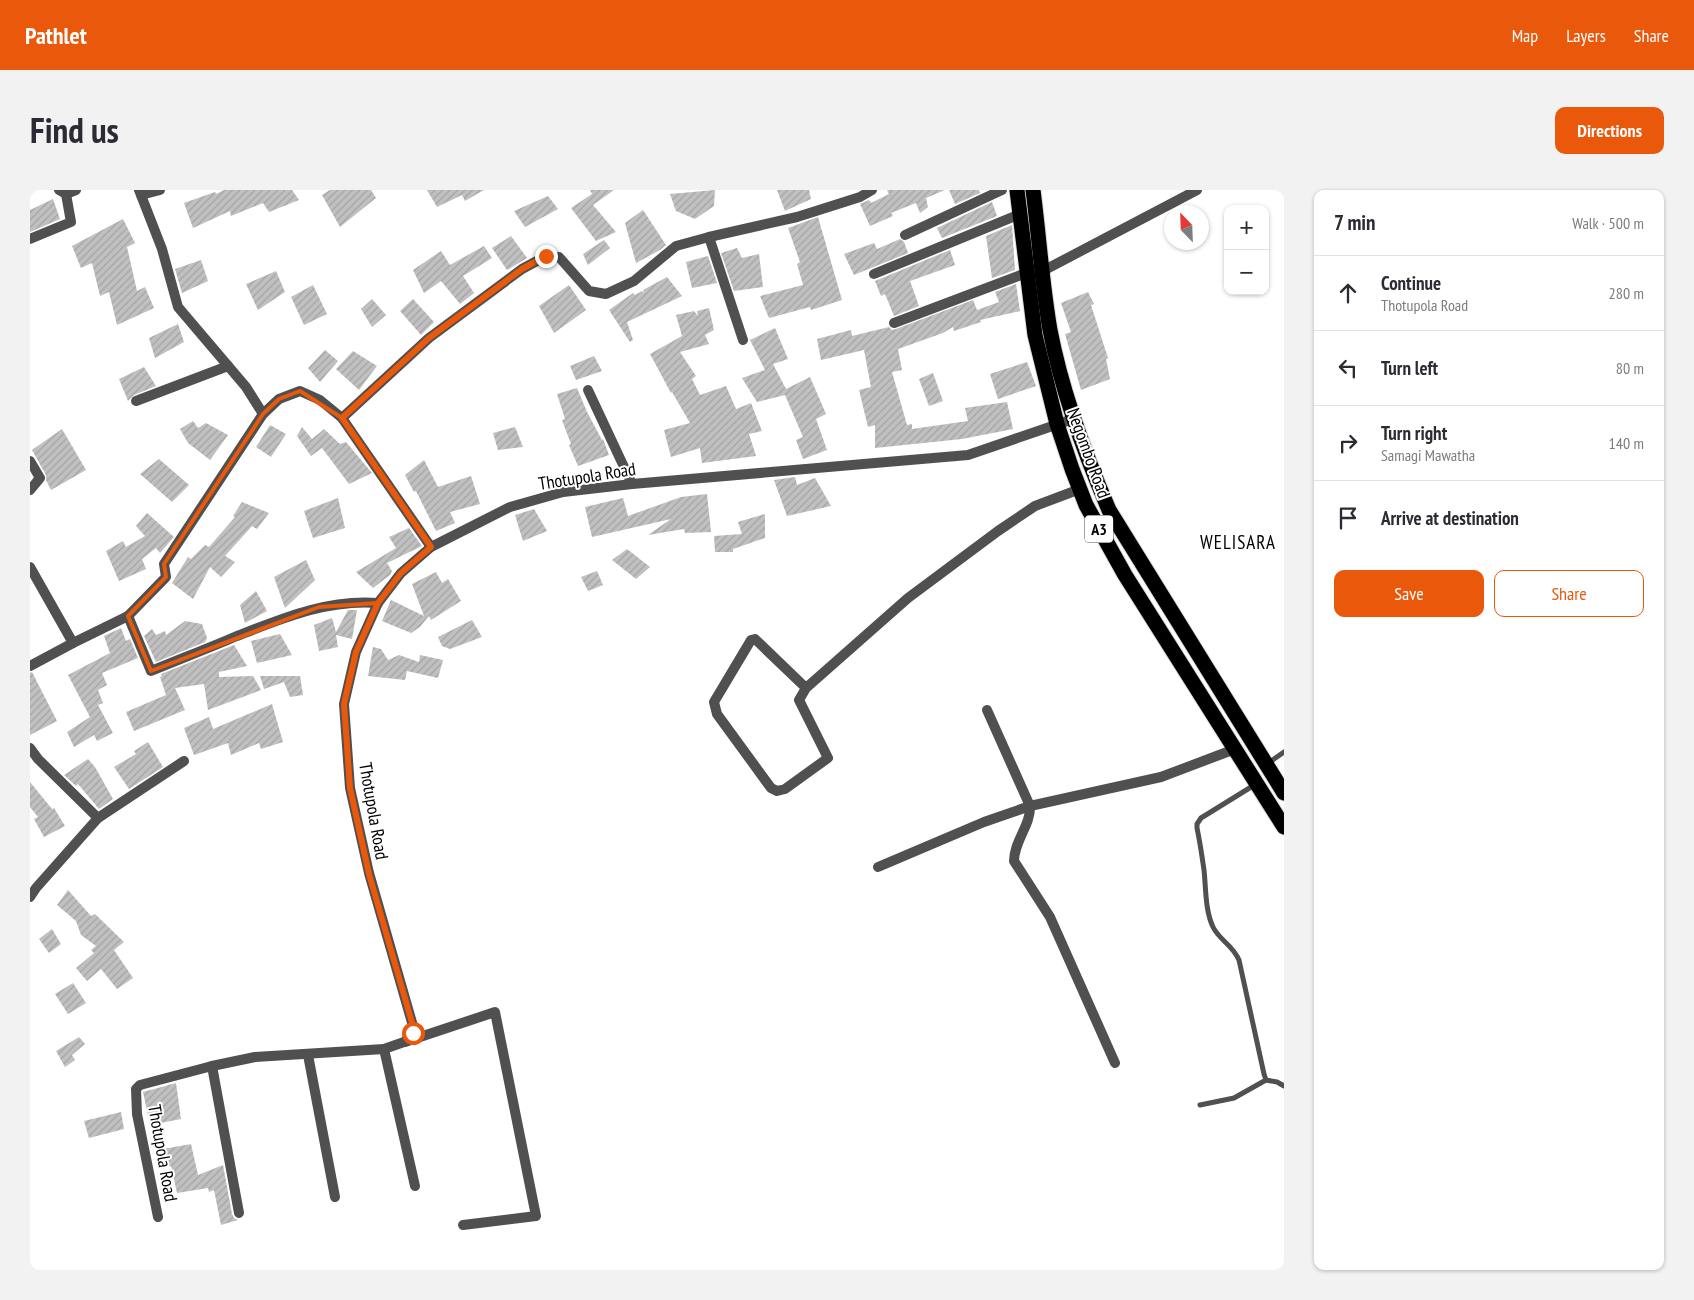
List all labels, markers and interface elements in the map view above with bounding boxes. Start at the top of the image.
text: Pathlet [25,20,87,51]
text: Map [1512,24,1538,47]
text: Layers [1566,24,1606,47]
text: Share [1634,24,1669,47]
text: Find us [30,107,119,153]
button: Directions [1555,107,1664,154]
north arrow [1164,205,1209,250]
map controls [1224,205,1269,295]
button: + [1224,205,1269,250]
text: 7 min [1334,209,1376,236]
text: Walk · 500 m [1572,213,1644,233]
route end [535,245,558,268]
button: − [1224,250,1269,295]
text: Continue [1381,271,1441,295]
icon: ahead [1334,279,1362,307]
text: 280 m [1609,283,1644,303]
text: Thotupola Road [1381,295,1468,315]
icon: left [1334,354,1362,382]
text: Turn left [1381,356,1438,380]
text: 80 m [1616,358,1644,378]
street label: Negombo Road [1062,405,1116,501]
text: Turn right [1381,421,1447,445]
icon: right [1334,429,1362,457]
text: 140 m [1609,433,1644,453]
text: Samagi Mawatha [1381,445,1475,465]
street label: Thotupola Road [537,457,637,495]
icon: arrive [1334,504,1362,532]
text: Arrive at destination [1381,506,1519,530]
road number: A3 [1085,516,1113,542]
district label: WELISARA [1200,530,1276,554]
button: Save [1334,570,1484,617]
button: Share [1494,570,1644,617]
street label: Thotupola Road [354,761,394,861]
route start [402,1022,425,1045]
street label: Thotupola Road [143,1103,183,1203]

